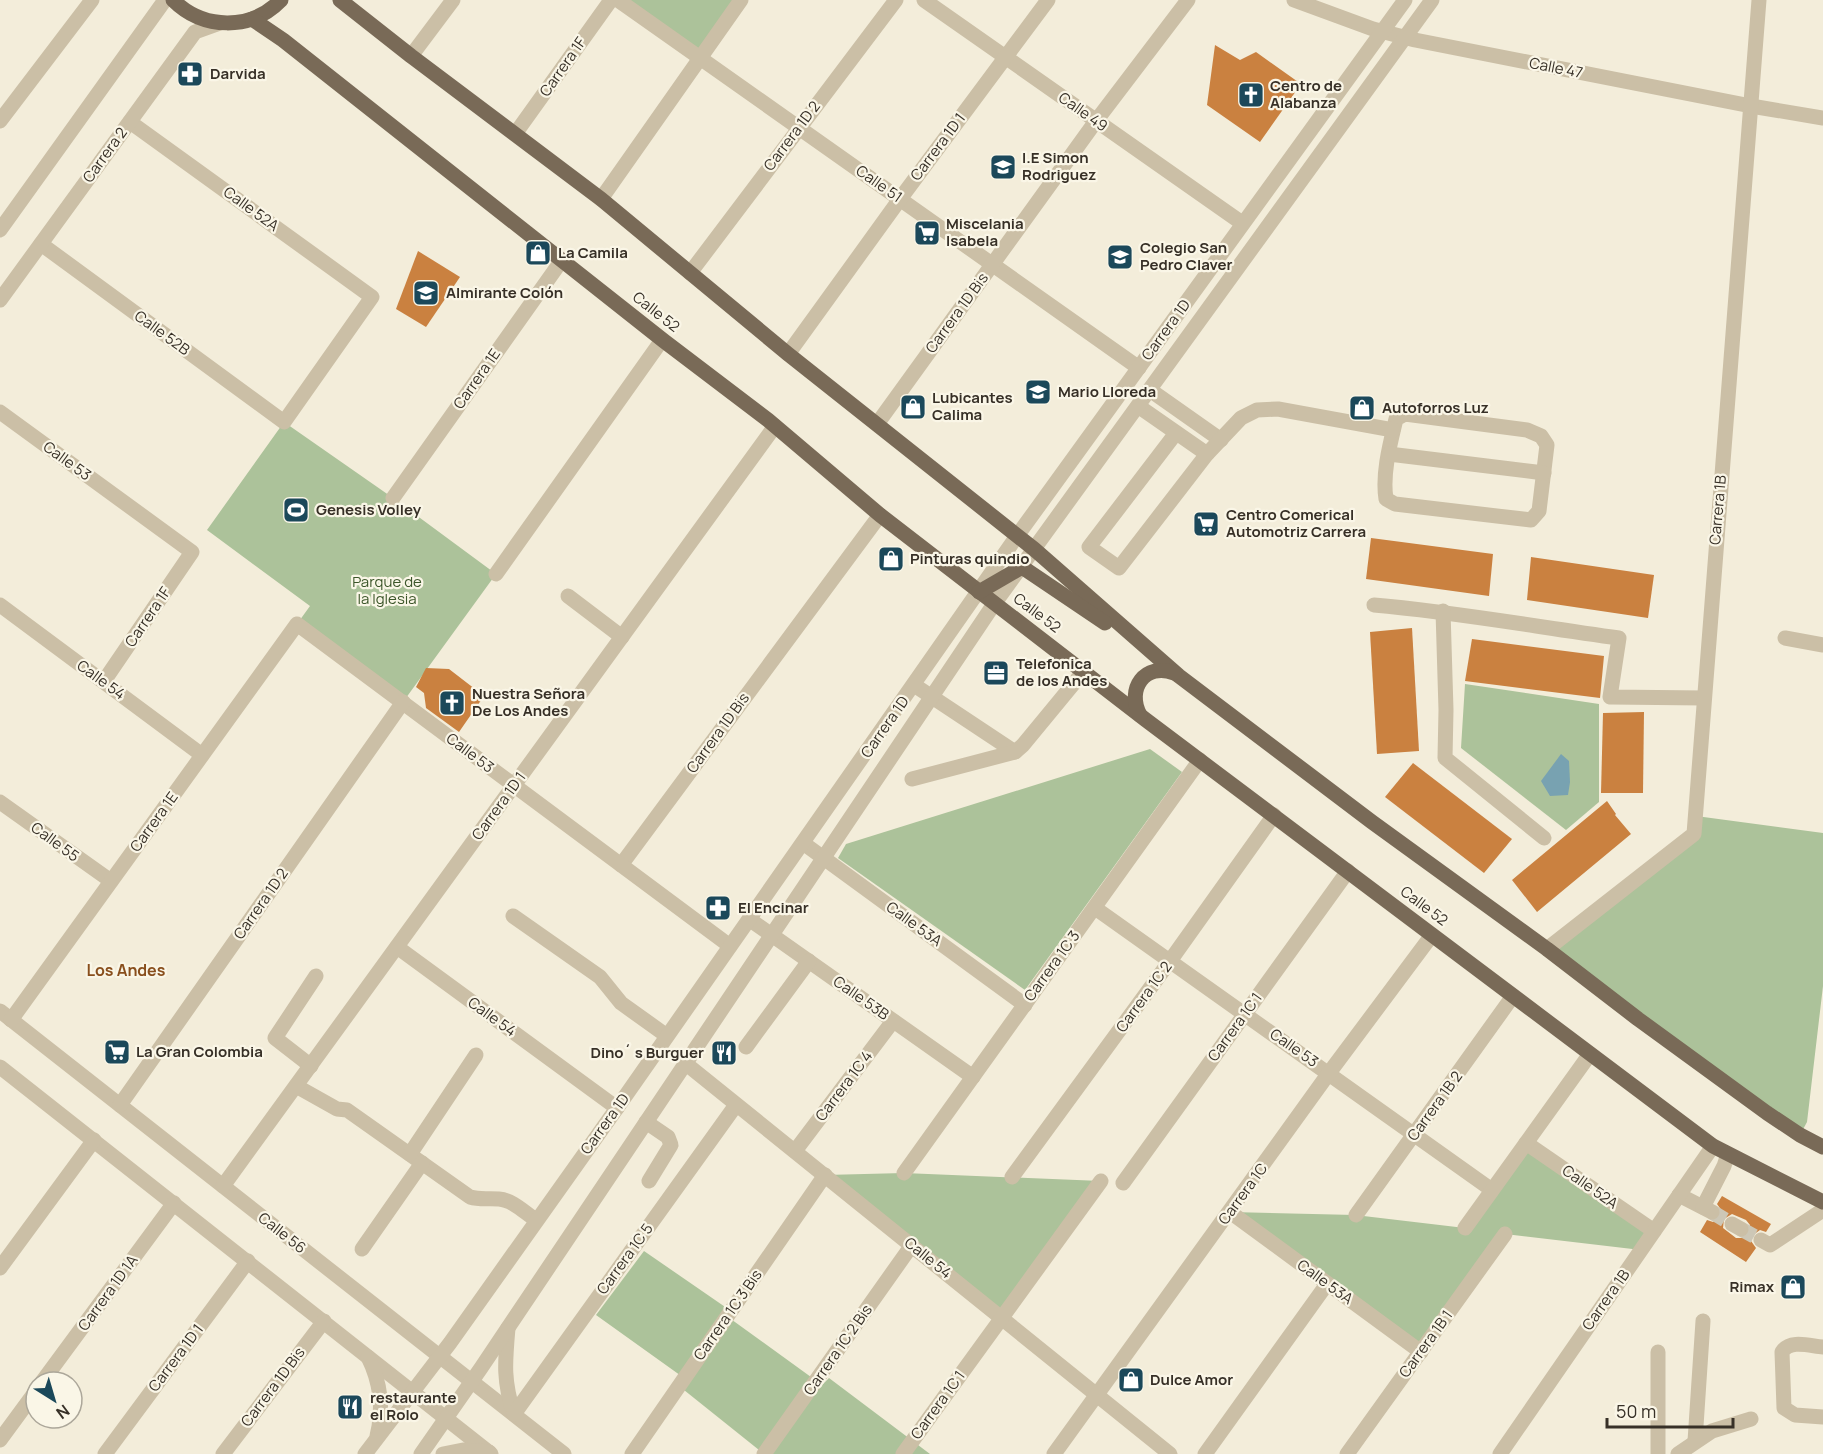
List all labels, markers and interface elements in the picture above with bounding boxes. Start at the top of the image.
street label: Carrera 1F [534,32,591,101]
street label: Calle 47 [1527,52,1585,83]
pharmacy icon: Darvida [175,59,205,89]
place label: Darvida [210,63,266,84]
place label: Centro de Alabanza [1270,75,1342,113]
church icon: Centro de Alabanza [1236,80,1266,110]
street label: Calle 49 [1054,87,1112,136]
street label: Carrera 1D 2 [758,96,825,175]
street label: Carrera 1D 1 [905,109,970,185]
street label: Carrera 2 [77,123,132,187]
place label: I.E Simon Rodriguez [1022,147,1096,185]
school or university icon: I.E Simon Rodriguez [988,152,1018,182]
street label: Calle 51 [852,160,907,207]
street label: Calle 52A [219,181,284,236]
place label: Miscelania Isabela [946,213,1024,251]
supermarket icon: Miscelania Isabela [912,218,942,248]
place label: Colegio San Pedro Claver [1140,237,1232,275]
shop icon: La Camila [523,238,553,268]
place label: La Camila [558,242,628,263]
school or university icon: Colegio San Pedro Claver [1105,242,1135,272]
street label: Carrera 1D Bis [920,268,993,357]
school or university icon: Almirante Colón [411,278,441,308]
place label: Almirante Colón [446,282,563,303]
street label: Calle 52 [628,287,684,337]
street label: Carrera 1D [1136,295,1195,365]
street label: Calle 52B [130,305,194,360]
street label: Carrera 1E [448,344,505,413]
school or university icon: Mario Lloreda [1023,377,1053,407]
place label: Mario Lloreda [1058,381,1156,402]
place label: Lubicantes Calima [932,387,1013,425]
shop icon: Lubicantes Calima [898,392,928,422]
shop icon: Autoforros Luz [1347,393,1377,423]
place label: Autoforros Luz [1382,397,1489,418]
street label: Calle 53 [39,436,96,485]
street label: Carrera 1B [1704,474,1731,546]
sports icon: Genesis Volley [281,495,311,525]
place label: Genesis Volley [316,499,422,520]
place label: Centro Comerical Automotriz Carrera [1226,504,1366,542]
supermarket icon: Centro Comerical Automotriz Carrera [1191,509,1221,539]
shop icon: Pinturas quindio [876,544,906,574]
place label: Pinturas quindio [910,548,1029,569]
park label: Parque de la Iglesia [352,571,422,609]
street label: Carrera 1F [120,582,176,651]
street label: Calle 52 [1009,588,1065,637]
place label: Telefonica de los Andes [1016,653,1107,691]
street label: Calle 54 [73,655,130,704]
office icon: Telefonica de los Andes [981,658,1011,688]
place label: Nuestra Señora De Los Andes [472,683,585,721]
church icon: Nuestra Señora De Los Andes [437,688,467,718]
street label: Carrera 1D Bis [681,688,754,777]
street label: Carrera 1D [856,692,914,762]
street label: Calle 53 [442,728,499,777]
street label: Carrera 1D 1 [467,767,531,844]
street label: Carrera 1E [125,787,182,856]
street label: Calle 55 [27,817,84,866]
street label: Carrera 1D 2 [228,864,293,943]
street label: Calle 52 [1396,881,1452,930]
pharmacy icon: El Encinar [703,893,733,923]
street label: Calle 53A [882,896,947,951]
place label: El Encinar [738,897,809,918]
street label: Carrera 1C 3 [1019,926,1084,1005]
street label: Carrera 1C 2 [1111,957,1177,1036]
district label: Los Andes [87,959,166,981]
street label: Calle 53B [829,971,894,1025]
street label: Carrera 1C 1 [1202,988,1267,1065]
street label: Calle 54 [464,992,521,1041]
street label: Calle 53 [1266,1023,1323,1072]
supermarket icon: La Gran Colombia [102,1037,132,1067]
restaurant icon: Dino´ s Burguer [709,1038,739,1068]
place label: La Gran Colombia [136,1041,263,1062]
place label: Dino´ s Burguer [590,1042,704,1063]
street label: Carrera 1C 4 [810,1046,877,1125]
street label: Carrera 1B 2 [1402,1067,1467,1145]
street label: Carrera 1D [575,1089,634,1159]
street label: Carrera 1C [1213,1158,1272,1229]
street label: Calle 52A [1558,1160,1623,1214]
street label: Calle 56 [254,1207,311,1258]
street label: Carrera 1C 5 [592,1219,658,1299]
street label: Calle 54 [900,1232,957,1283]
street label: Carrera 1D 1A [73,1250,143,1335]
street label: Calle 53A [1293,1254,1358,1309]
street label: Carrera 1C 3 Bis [688,1265,767,1364]
street label: Carrera 1B [1577,1265,1634,1334]
shop icon: Rimax [1778,1272,1808,1302]
place label: Rimax [1729,1276,1775,1297]
street label: Carrera 1C 2 Bis [798,1300,877,1399]
street label: Carrera 1B 1 [1394,1306,1457,1382]
street label: Carrera 1D 1 [143,1320,208,1396]
street label: Carrera 1D Bis [236,1343,309,1431]
shop icon: Dulce Amor [1116,1365,1146,1395]
street label: Carrera 1C 1 [905,1366,970,1443]
place label: Dulce Amor [1150,1369,1233,1390]
north arrow [24,1370,84,1430]
place label: restaurante el Rolo [370,1387,456,1425]
scale bar [1607,1391,1733,1429]
restaurant icon: restaurante el Rolo [335,1392,365,1422]
text: 50 m [1616,1399,1656,1423]
text: N [52,1400,74,1424]

